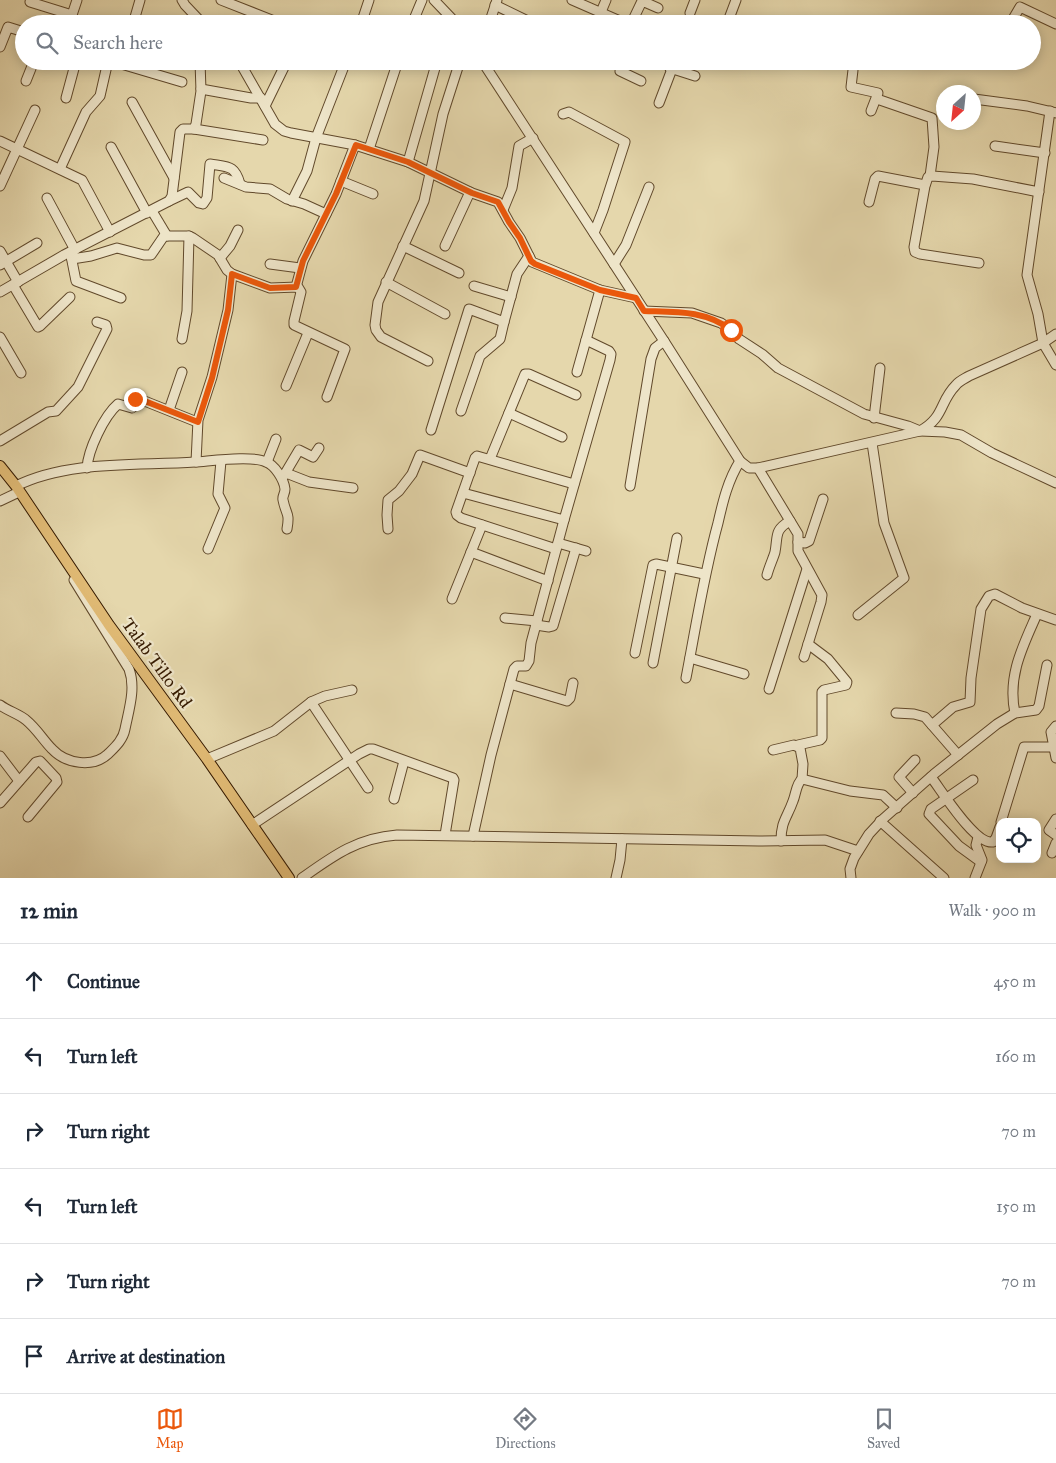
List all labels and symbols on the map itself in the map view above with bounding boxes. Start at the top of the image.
north arrow [936,85,981,130]
route start [720,319,743,342]
route end [124,388,147,411]
street label: Talab Tillo Rd [117,614,197,712]

